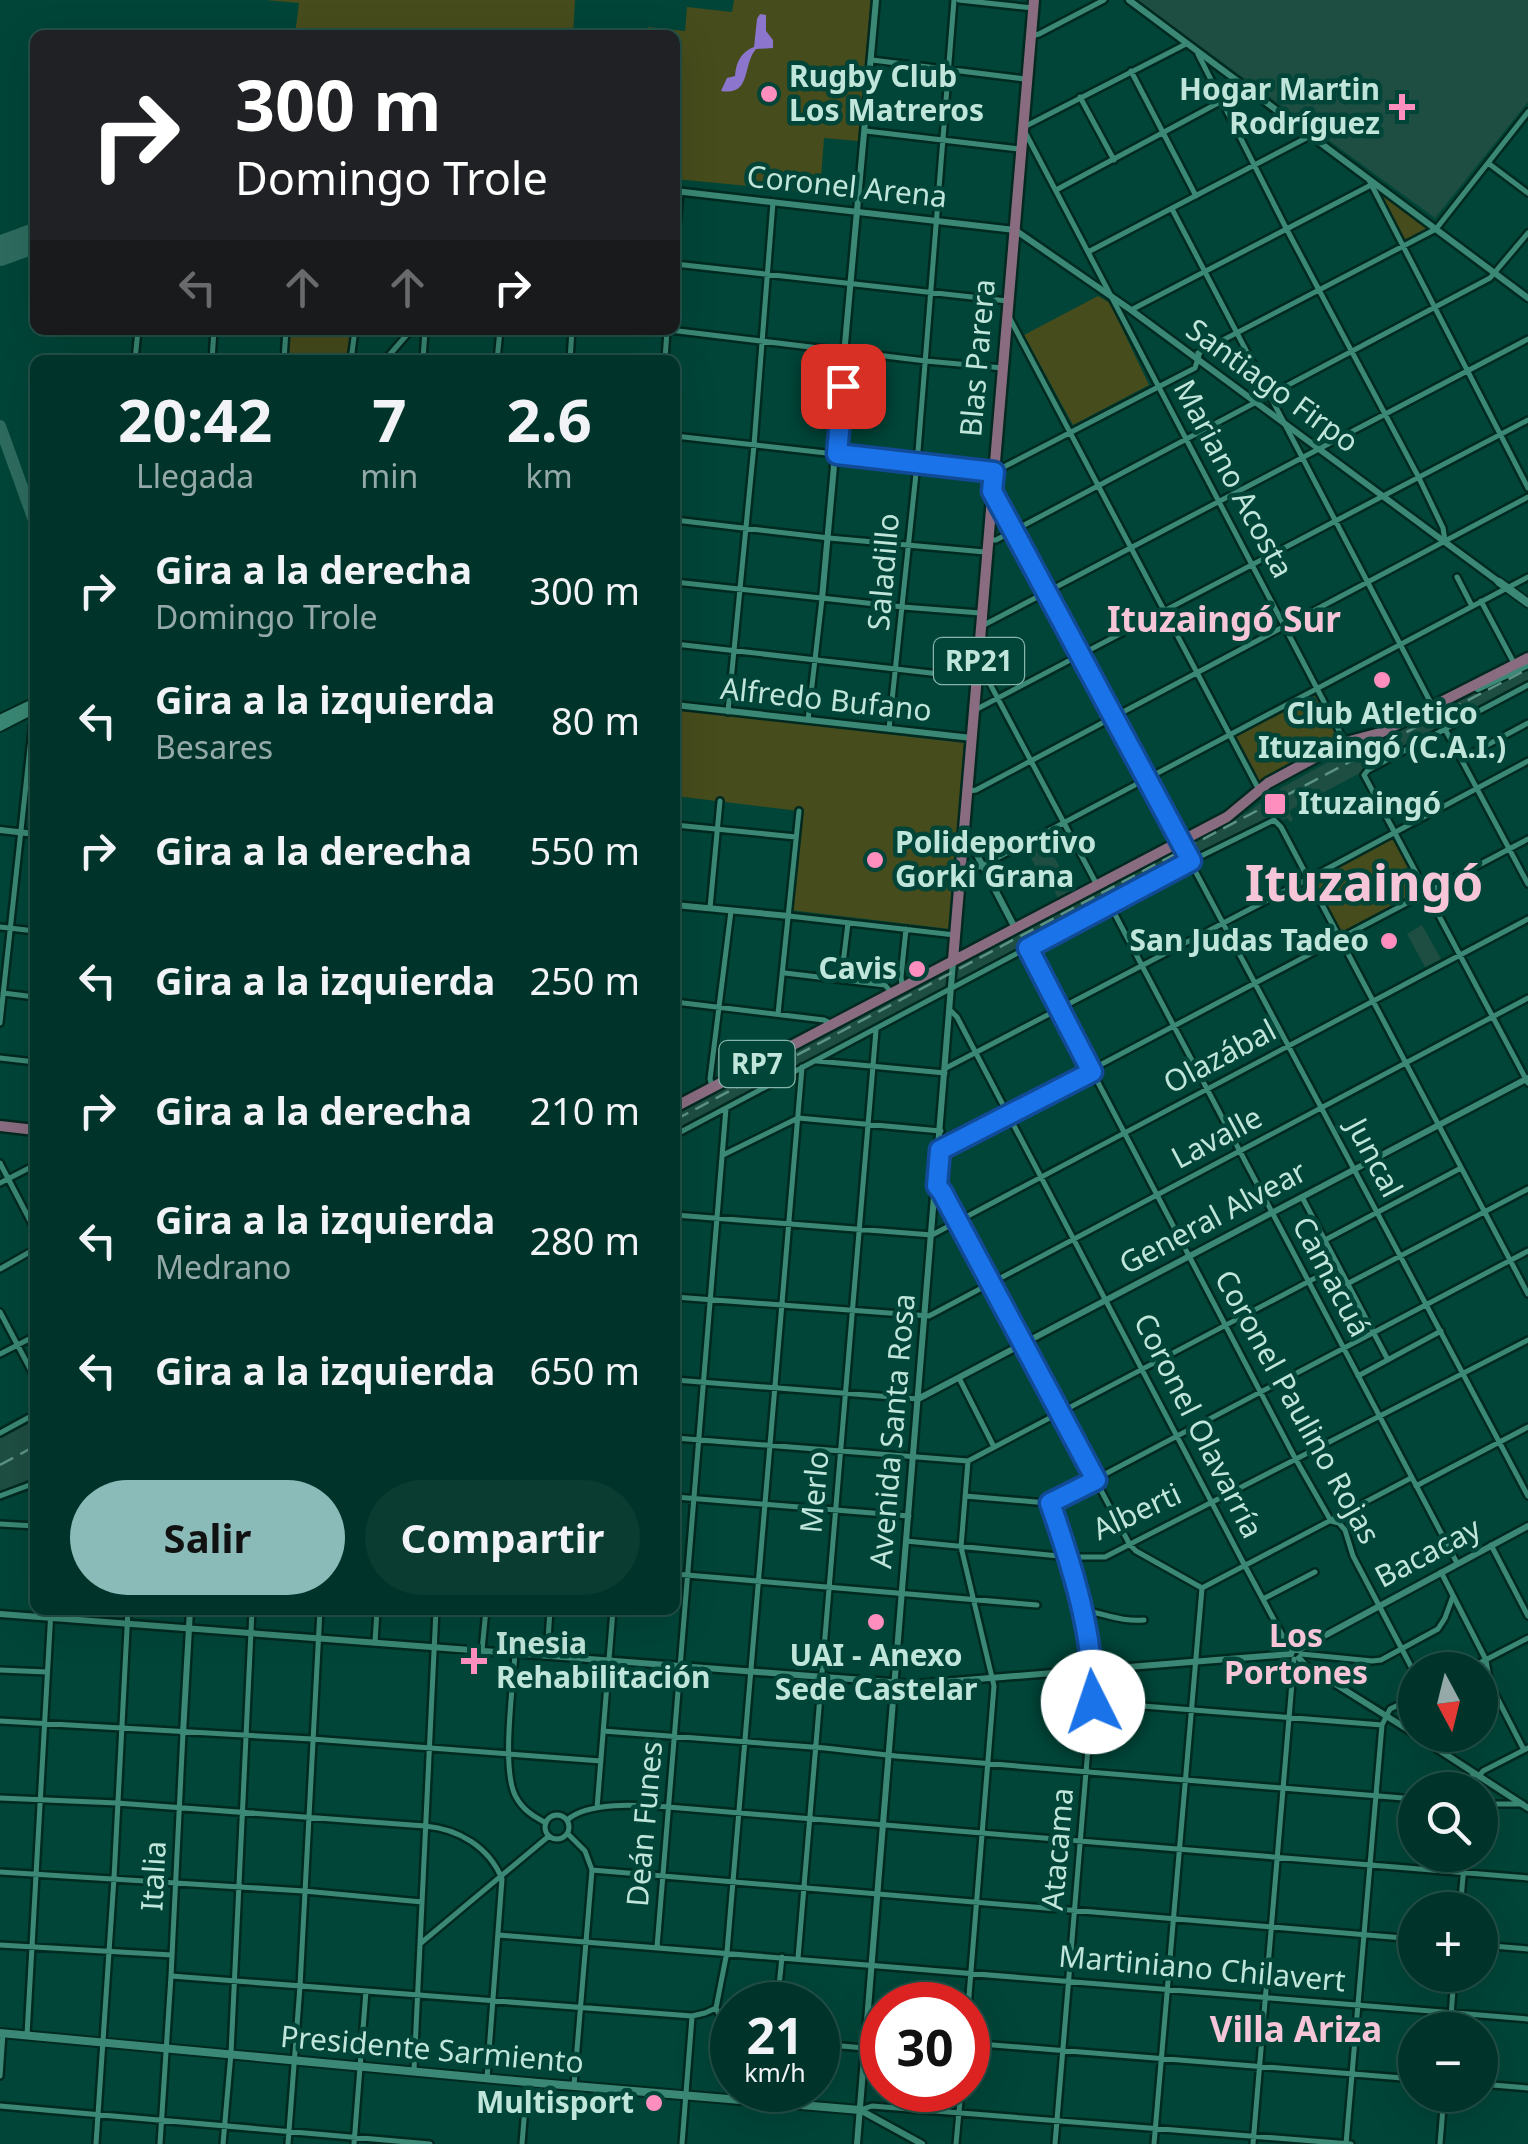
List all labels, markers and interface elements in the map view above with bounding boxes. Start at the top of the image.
place label: Rugby Club Los Matreros [789,55,984,130]
text: 300 m [235,56,442,152]
place label: Hogar Martin Rodríguez [1179,68,1380,143]
icon: right [70,70,200,200]
marker: Rugby Club Los Matreros [758,83,780,105]
marker: Hogar Martin Rodríguez [1389,94,1415,120]
text: Domingo Trole [235,147,548,208]
street label: Coronel Arena [745,155,949,216]
icon: left [170,260,225,315]
icon: ahead [275,260,330,315]
icon: ahead [380,260,435,315]
icon: right [485,260,540,315]
street label: Blas Parera [949,277,1004,439]
street label: Santiago Firpo [1178,308,1367,461]
pin [801,344,886,429]
icon: arrive [816,359,871,414]
street label: Mariano Acosta [1165,372,1304,585]
text: 20:42 [118,378,272,460]
text: 7 [372,378,406,460]
text: 2.6 [506,378,592,460]
text: Llegada [136,454,254,497]
text: min [360,454,418,497]
text: km [526,454,573,497]
street label: Saladillo [857,511,908,632]
text: Gira a la derecha [155,543,472,595]
icon: right [70,563,125,618]
text: 300 m [529,564,640,616]
text: Domingo Trole [155,595,377,638]
district label: Ituzaingó Sur [1107,595,1341,642]
road number: RP21 [934,638,1024,684]
street label: Alfredo Bufano [718,667,934,730]
marker: Club Atletico Ituzaingó (C.A.I.) [1371,669,1393,691]
text: Gira a la izquierda [155,673,495,725]
place label: Club Atletico Ituzaingó (C.A.I.) [1258,692,1506,767]
icon: left [70,693,125,748]
text: 80 m [551,694,640,746]
text: Besares [155,725,273,768]
place label: Ituzaingó [1298,782,1441,823]
marker: Ituzaingó [1262,791,1288,817]
place label: Polideportivo Gorki Grana [895,821,1096,896]
icon: right [70,823,125,878]
text: Gira a la derecha [155,824,472,876]
text: 550 m [529,824,640,876]
district label: Ituzaingó [1245,848,1483,916]
marker: Polideportivo Gorki Grana [864,849,886,871]
place label: San Judas Tadeo [1129,919,1369,960]
marker: San Judas Tadeo [1378,930,1400,952]
place label: Cavis [819,947,897,988]
icon: left [70,953,125,1008]
text: Gira a la izquierda [155,954,495,1006]
text: 250 m [529,954,640,1006]
marker: Cavis [906,958,928,980]
street label: Olazábal [1156,1009,1283,1102]
road number: RP7 [720,1041,794,1087]
icon: right [70,1083,125,1138]
text: Gira a la derecha [155,1084,472,1136]
text: 210 m [529,1084,640,1136]
street label: Lavalle [1164,1096,1269,1178]
street label: Juncal [1336,1108,1413,1204]
street label: General Alvear [1111,1150,1313,1283]
text: Gira a la izquierda [155,1193,495,1245]
street label: Camacuá [1284,1209,1381,1344]
icon: left [70,1213,125,1268]
text: 280 m [529,1214,640,1266]
text: Medrano [155,1245,291,1288]
street label: Coronel Paulino Rojas [1206,1262,1391,1551]
street label: Avenida Santa Rosa [859,1292,924,1570]
street label: Coronel Olavarría [1125,1306,1274,1545]
icon: left [70,1343,125,1398]
text: Gira a la izquierda [155,1344,495,1396]
text: 650 m [529,1344,640,1396]
street label: Merlo [789,1449,838,1535]
street label: Alberti [1085,1472,1187,1549]
button: Salir [70,1480,345,1595]
button: Compartir [365,1480,640,1595]
street label: Bacacay [1367,1506,1488,1597]
marker: UAI - Anexo Sede Castelar [865,1611,887,1633]
district label: Los Portones [1224,1613,1368,1693]
place label: Inesia Rehabilitación [496,1622,711,1697]
place label: UAI - Anexo Sede Castelar [775,1634,978,1709]
marker: Inesia Rehabilitación [461,1648,487,1674]
position arrow [1041,1650,1145,1754]
north arrow [1398,1652,1498,1752]
map controls [1398,1652,1498,2112]
street label: Deán Funes [616,1739,671,1908]
button: search [1398,1772,1498,1872]
street label: Atacama [1031,1786,1082,1912]
street label: Italia [130,1840,175,1912]
button: + [1398,1892,1498,1992]
street label: Martiniano Chilavert [1057,1935,1347,2000]
speed limit sign: 30 [860,1982,990,2112]
text: 21 [746,2001,804,2069]
district label: Villa Ariza [1210,2005,1382,2052]
button: − [1398,2012,1498,2112]
street label: Presidente Sarmiento [279,2015,586,2082]
text: km/h [744,2055,806,2089]
place label: Multisport [476,2081,634,2122]
marker: Multisport [643,2092,665,2114]

